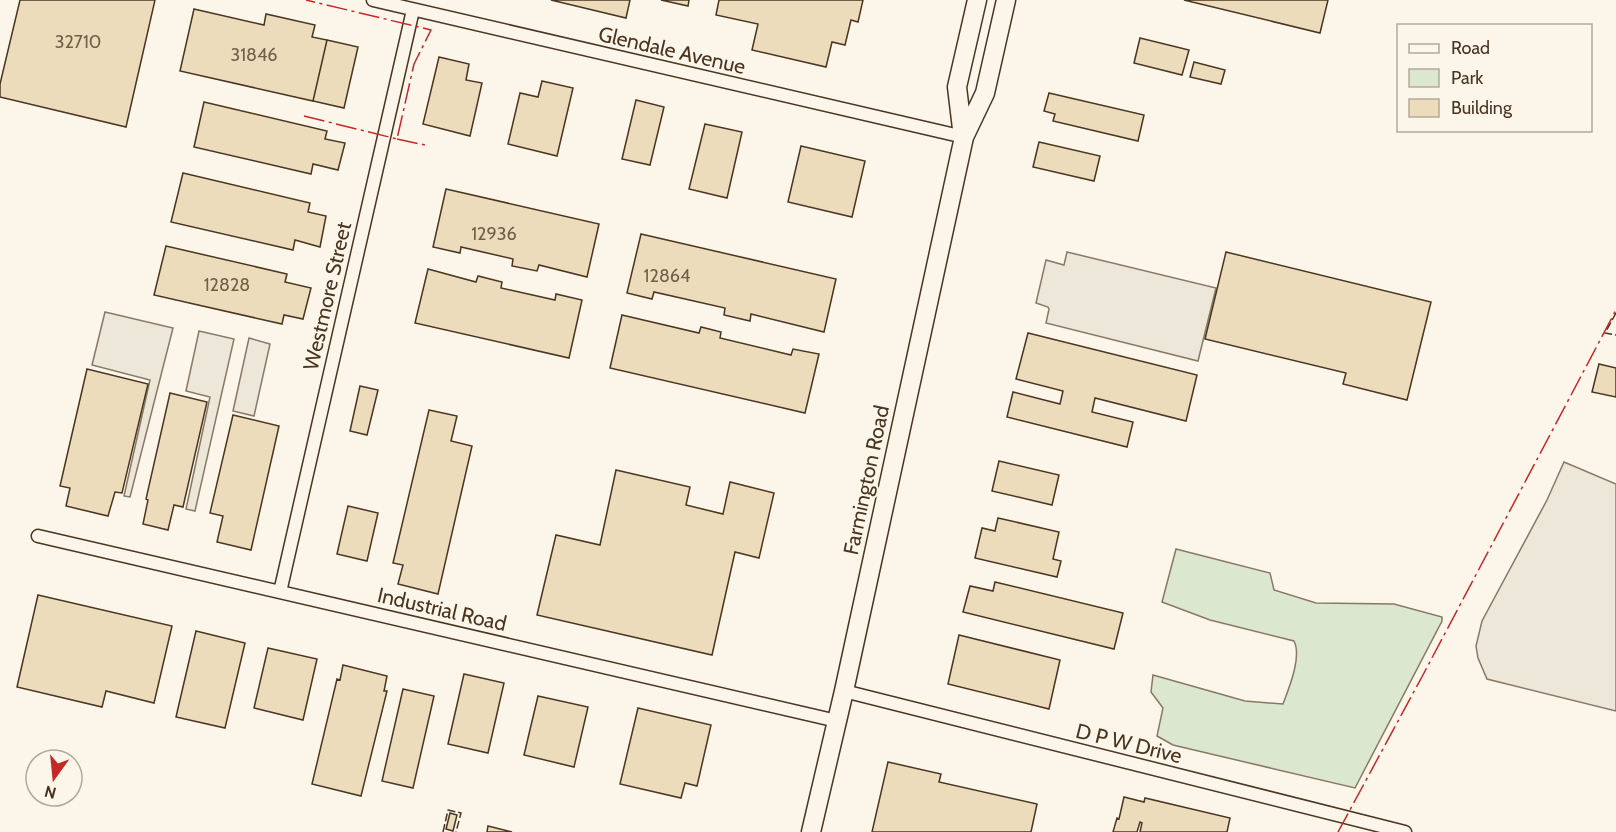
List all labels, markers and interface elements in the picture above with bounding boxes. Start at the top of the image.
street label: Glendale Avenue [596,21,748,79]
legend [1397,24,1592,132]
house number: 32710 [55,31,101,53]
text: Road [1451,37,1490,59]
house number: 31846 [230,44,278,66]
text: Park [1451,67,1484,89]
text: Building [1451,97,1513,119]
street label: Westmore Street [298,219,356,373]
house number: 12936 [471,223,517,245]
house number: 12864 [644,265,690,287]
house number: 12828 [204,274,250,296]
street label: Farmington Road [838,403,894,557]
street label: Industrial Road [375,582,509,636]
street label: D P W Drive [1073,718,1185,768]
north arrow [24,748,84,808]
text: N [42,781,58,803]

